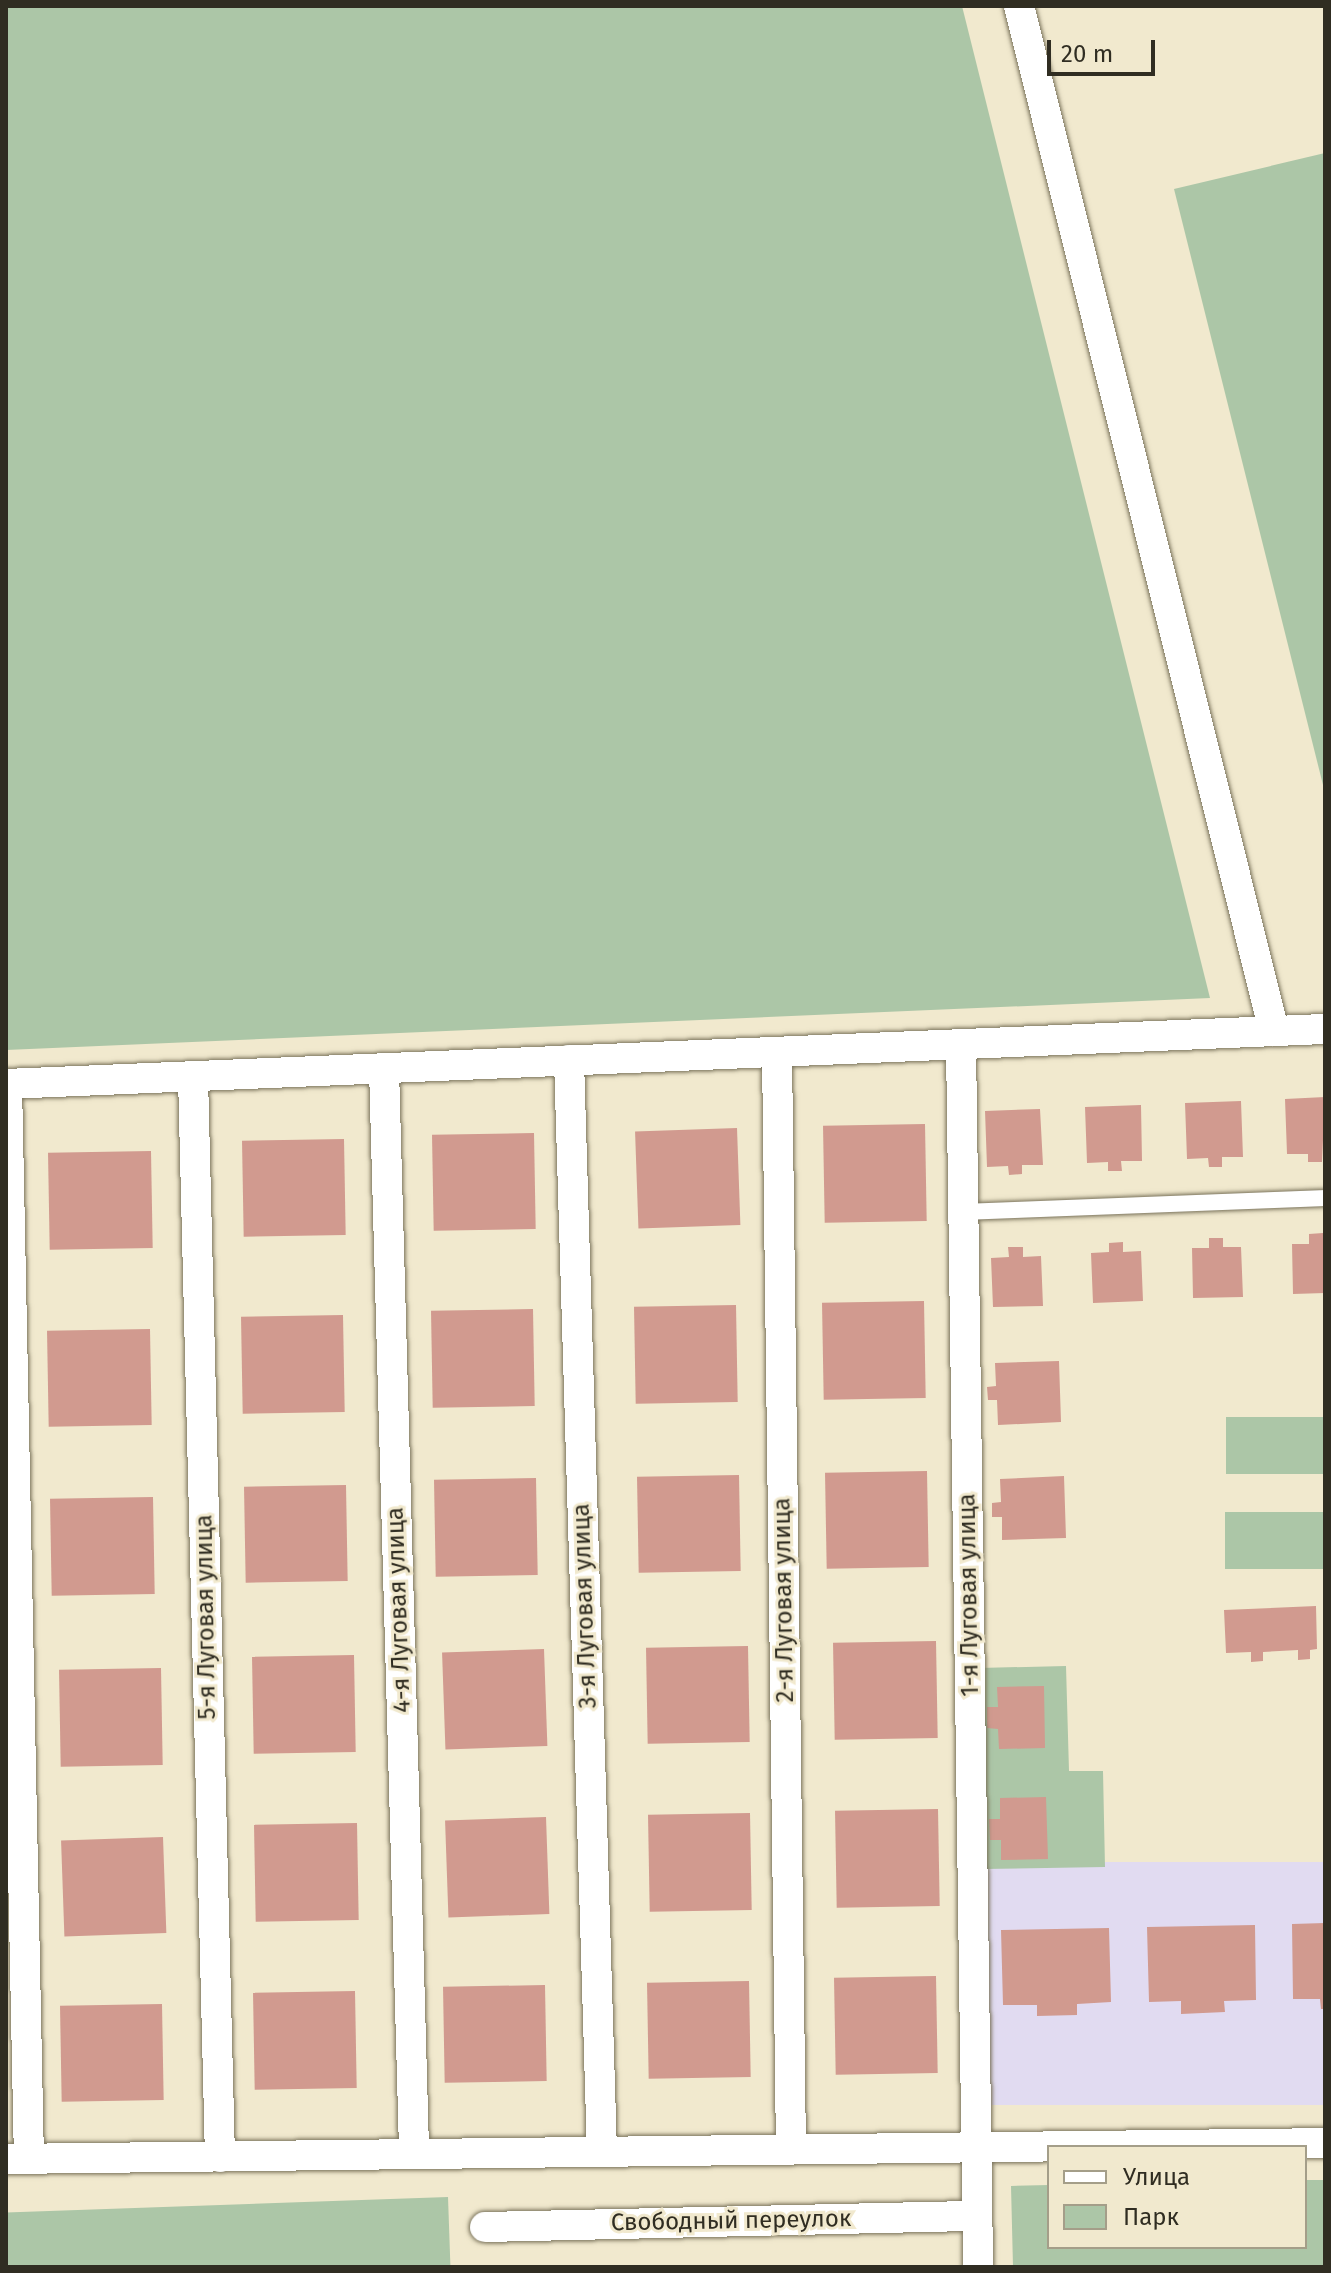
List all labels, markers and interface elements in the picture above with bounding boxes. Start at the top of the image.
scale bar [1051,24,1159,74]
text: 20 m [1061,40,1113,68]
street label: 1-я Луговая улица [953,1493,985,1697]
street label: 2-я Луговая улица [768,1497,800,1703]
street label: 3-я Луговая улица [567,1503,603,1709]
street label: 4-я Луговая улица [381,1507,417,1713]
street label: 5-я Луговая улица [190,1514,222,1720]
legend [1047,2145,1307,2249]
text: Улица [1123,2163,1190,2191]
text: Парк [1123,2203,1179,2231]
street label: Свободный переулок [611,2205,851,2237]

